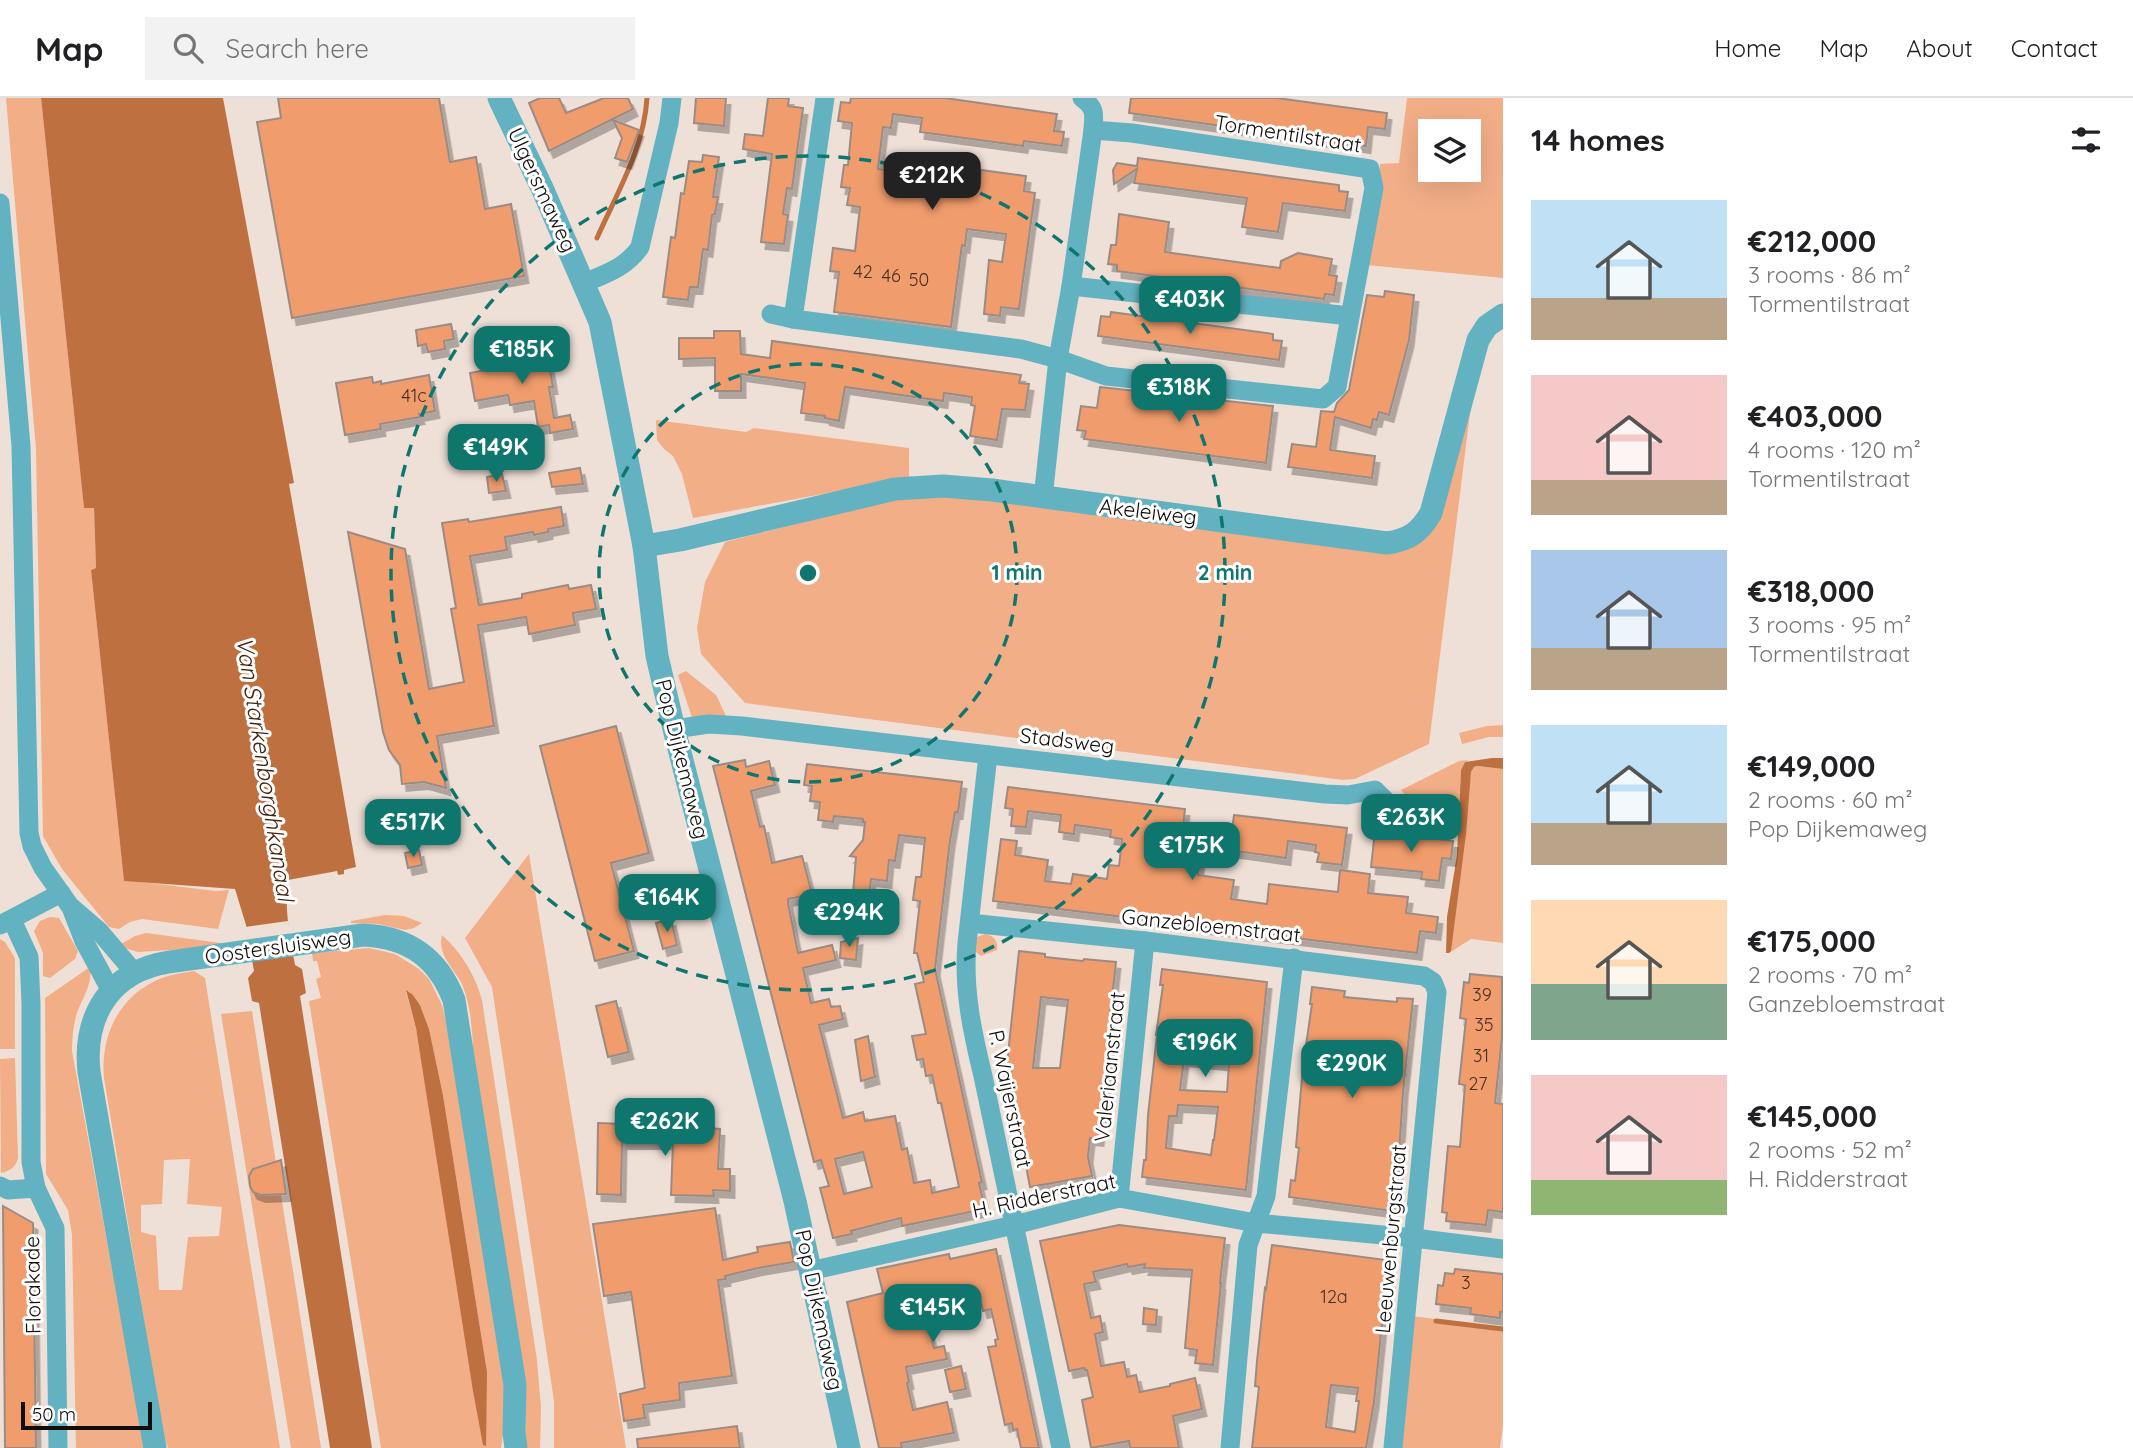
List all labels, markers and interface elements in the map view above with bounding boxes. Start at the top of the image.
search box [145,17,635,80]
text: Map [35,28,103,69]
icon: search [169,29,207,67]
text: Search here [225,32,369,65]
text: Home [1714,33,1781,63]
text: Map [1819,33,1868,63]
text: About [1906,33,1973,63]
text: Contact [2011,33,2098,63]
street label: Tormentilstraat [1213,109,1363,157]
map controls [1418,119,1481,182]
button: layers [1418,119,1481,182]
text: 14 homes [1531,121,1665,159]
icon: filters [2067,121,2105,159]
street label: Ulgersmaweg [503,123,583,256]
pin: €212K [883,152,981,212]
text: €212K [900,160,964,189]
text: €212,000 [1748,222,1876,260]
icon: home [1587,228,1671,312]
house number: 42 [853,260,873,283]
text: 3 rooms · 86 m² [1748,260,1911,289]
house number: 46 [881,264,901,287]
house number: 50 [909,268,929,291]
pin: €403K [1141,276,1239,336]
text: €403K [1155,284,1225,313]
text: Tormentilstraat [1748,289,1910,318]
pin: €185K [473,327,571,386]
text: €185K [490,334,554,363]
pin: €318K [1130,364,1228,424]
text: €318K [1147,372,1211,401]
house number: 41c [401,384,427,407]
text: €403,000 [1748,397,1883,435]
icon: home [1587,403,1671,487]
pin: €149K [447,424,545,484]
text: €149K [464,432,528,461]
text: 4 rooms · 120 m² [1748,435,1921,464]
text: Tormentilstraat [1748,464,1910,493]
street label: Akeleiweg [1098,492,1198,530]
text: 1 min [992,559,1042,585]
text: 2 min [1198,559,1252,585]
centre of rings [796,561,820,585]
text: €318,000 [1748,572,1875,610]
icon: home [1587,578,1671,662]
text: 3 rooms · 95 m² [1748,610,1911,639]
water label: Van Starkenborghkanaal [230,635,301,906]
text: Tormentilstraat [1748,639,1910,668]
street label: Pop Dijkemaweg [651,676,715,841]
street label: Stadsweg [1018,721,1116,759]
text: €149,000 [1748,747,1875,785]
icon: home [1587,753,1671,837]
text: 2 rooms · 60 m² [1748,785,1913,814]
pin: €263K [1362,794,1460,854]
pin: €517K [364,800,462,859]
text: €263K [1377,802,1445,831]
text: €517K [381,807,445,836]
text: Pop Dijkemaweg [1748,814,1927,843]
pin: €175K [1143,822,1241,882]
text: €175K [1160,830,1224,859]
pin: €164K [618,874,716,934]
text: €164K [635,882,699,911]
pin: €294K [800,890,898,949]
text: €294K [814,897,884,926]
street label: Ganzebloemstraat [1120,903,1302,947]
text: €175,000 [1748,922,1876,960]
street label: Oostersluisweg [203,923,353,969]
icon: home [1587,928,1671,1012]
text: 2 rooms · 70 m² [1748,960,1912,989]
house number: 39 [1472,983,1492,1006]
text: Ganzebloemstraat [1748,989,1945,1018]
street label: Valeriaanstraat [1088,991,1130,1143]
house number: 35 [1474,1013,1494,1036]
pin: €196K [1156,1020,1254,1079]
street label: P. Waijerstraat [984,1027,1038,1170]
text: €196K [1173,1027,1237,1056]
pin: €290K [1303,1040,1401,1100]
house number: 31 [1473,1044,1489,1067]
text: €290K [1317,1048,1387,1077]
house number: 27 [1469,1072,1487,1095]
text: €145,000 [1748,1097,1877,1135]
pin: €262K [616,1098,714,1158]
icon: home [1587,1103,1671,1187]
text: €262K [631,1106,699,1135]
text: 2 rooms · 52 m² [1748,1135,1912,1164]
street label: Leeuwenburgstraat [1369,1143,1411,1334]
text: H. Ridderstraat [1748,1164,1908,1193]
street label: H. Ridderstraat [970,1167,1118,1223]
street label: Pop Dijkemaweg [790,1227,850,1393]
street label: Florakade [18,1236,46,1334]
house number: 3 [1461,1271,1471,1294]
pin: €145K [884,1284,982,1344]
house number: 12a [1320,1285,1348,1308]
text: €145K [900,1292,966,1321]
scale bar [21,1399,152,1431]
text: 50 m [32,1402,76,1426]

